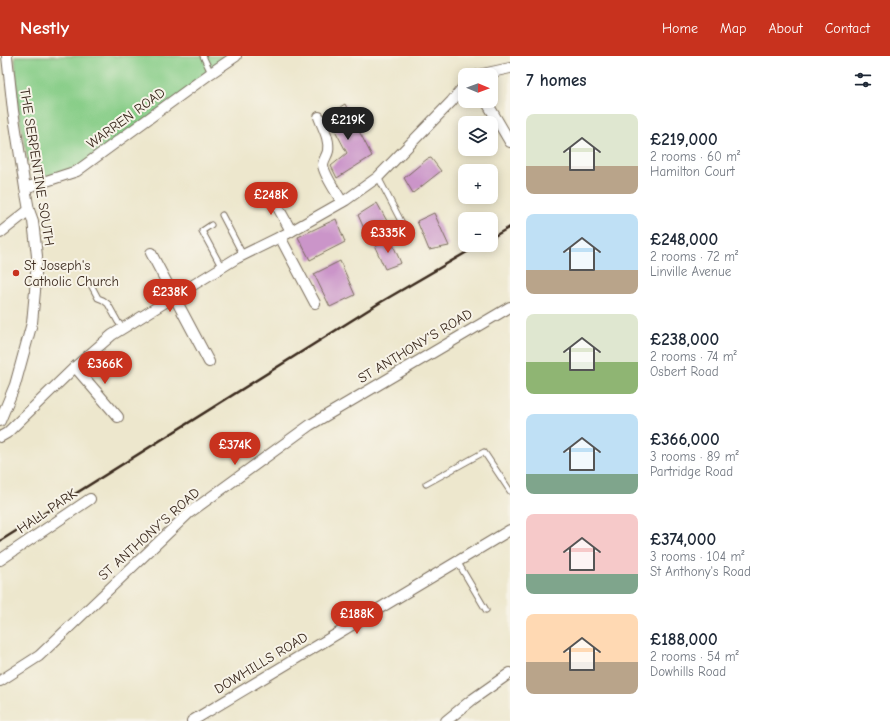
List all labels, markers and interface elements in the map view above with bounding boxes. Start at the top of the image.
text: Nestly [20,17,69,39]
text: Home [662,20,698,37]
text: Map [720,20,746,37]
text: About [768,20,803,37]
text: Contact [825,20,870,37]
north arrow [458,68,498,108]
map controls [458,68,498,252]
icon: filters [852,69,874,91]
text: 7 homes [526,71,587,90]
street label: WARREN ROAD [83,84,169,152]
street label: THE SERPENTINE SOUTH [16,87,58,247]
pin: £219K [320,107,376,141]
text: £219K [331,112,365,127]
button: layers [458,116,498,156]
icon: home [558,130,606,178]
text: £219,000 [650,130,718,149]
text: 2 rooms · 60 m² [650,149,740,164]
button: + [458,164,498,204]
text: Hamilton Court [650,164,735,179]
pin: £248K [243,182,299,216]
text: £248K [254,187,288,202]
button: − [458,212,498,252]
pin: £335K [360,220,416,254]
text: £335K [370,225,406,240]
icon: home [558,230,606,278]
text: £248,000 [650,230,718,249]
text: 2 rooms · 72 m² [650,249,738,264]
place label: St Joseph's Catholic Church [24,257,119,290]
text: Linville Avenue [650,264,731,279]
marker: St Joseph's Catholic Church [11,268,21,278]
pin: £238K [142,279,198,313]
text: £238K [152,284,188,299]
street label: ST ANTHONY'S ROAD [355,305,475,387]
icon: home [558,330,606,378]
text: £238,000 [650,330,719,349]
text: 2 rooms · 74 m² [650,349,737,364]
pin: £366K [77,351,133,385]
text: £366K [87,356,123,371]
text: Osbert Road [650,364,719,379]
icon: home [558,430,606,478]
text: £366,000 [650,430,720,449]
pin: £374K [207,432,263,466]
text: £374K [218,437,252,452]
text: 3 rooms · 89 m² [650,449,739,464]
text: Partridge Road [650,464,733,479]
street label: ST ANTHONY'S ROAD [95,484,203,584]
street label: HALL PARK [14,485,80,537]
icon: home [558,530,606,578]
text: £374,000 [650,530,716,549]
text: 3 rooms · 104 m² [650,549,744,564]
text: St Anthony's Road [650,564,751,579]
pin: £188K [329,601,385,635]
text: £188K [340,606,374,621]
street label: DOWHILLS ROAD [211,628,311,698]
icon: home [558,630,606,678]
text: £188,000 [650,630,718,649]
text: 2 rooms · 54 m² [650,649,739,664]
text: Dowhills Road [650,664,726,679]

